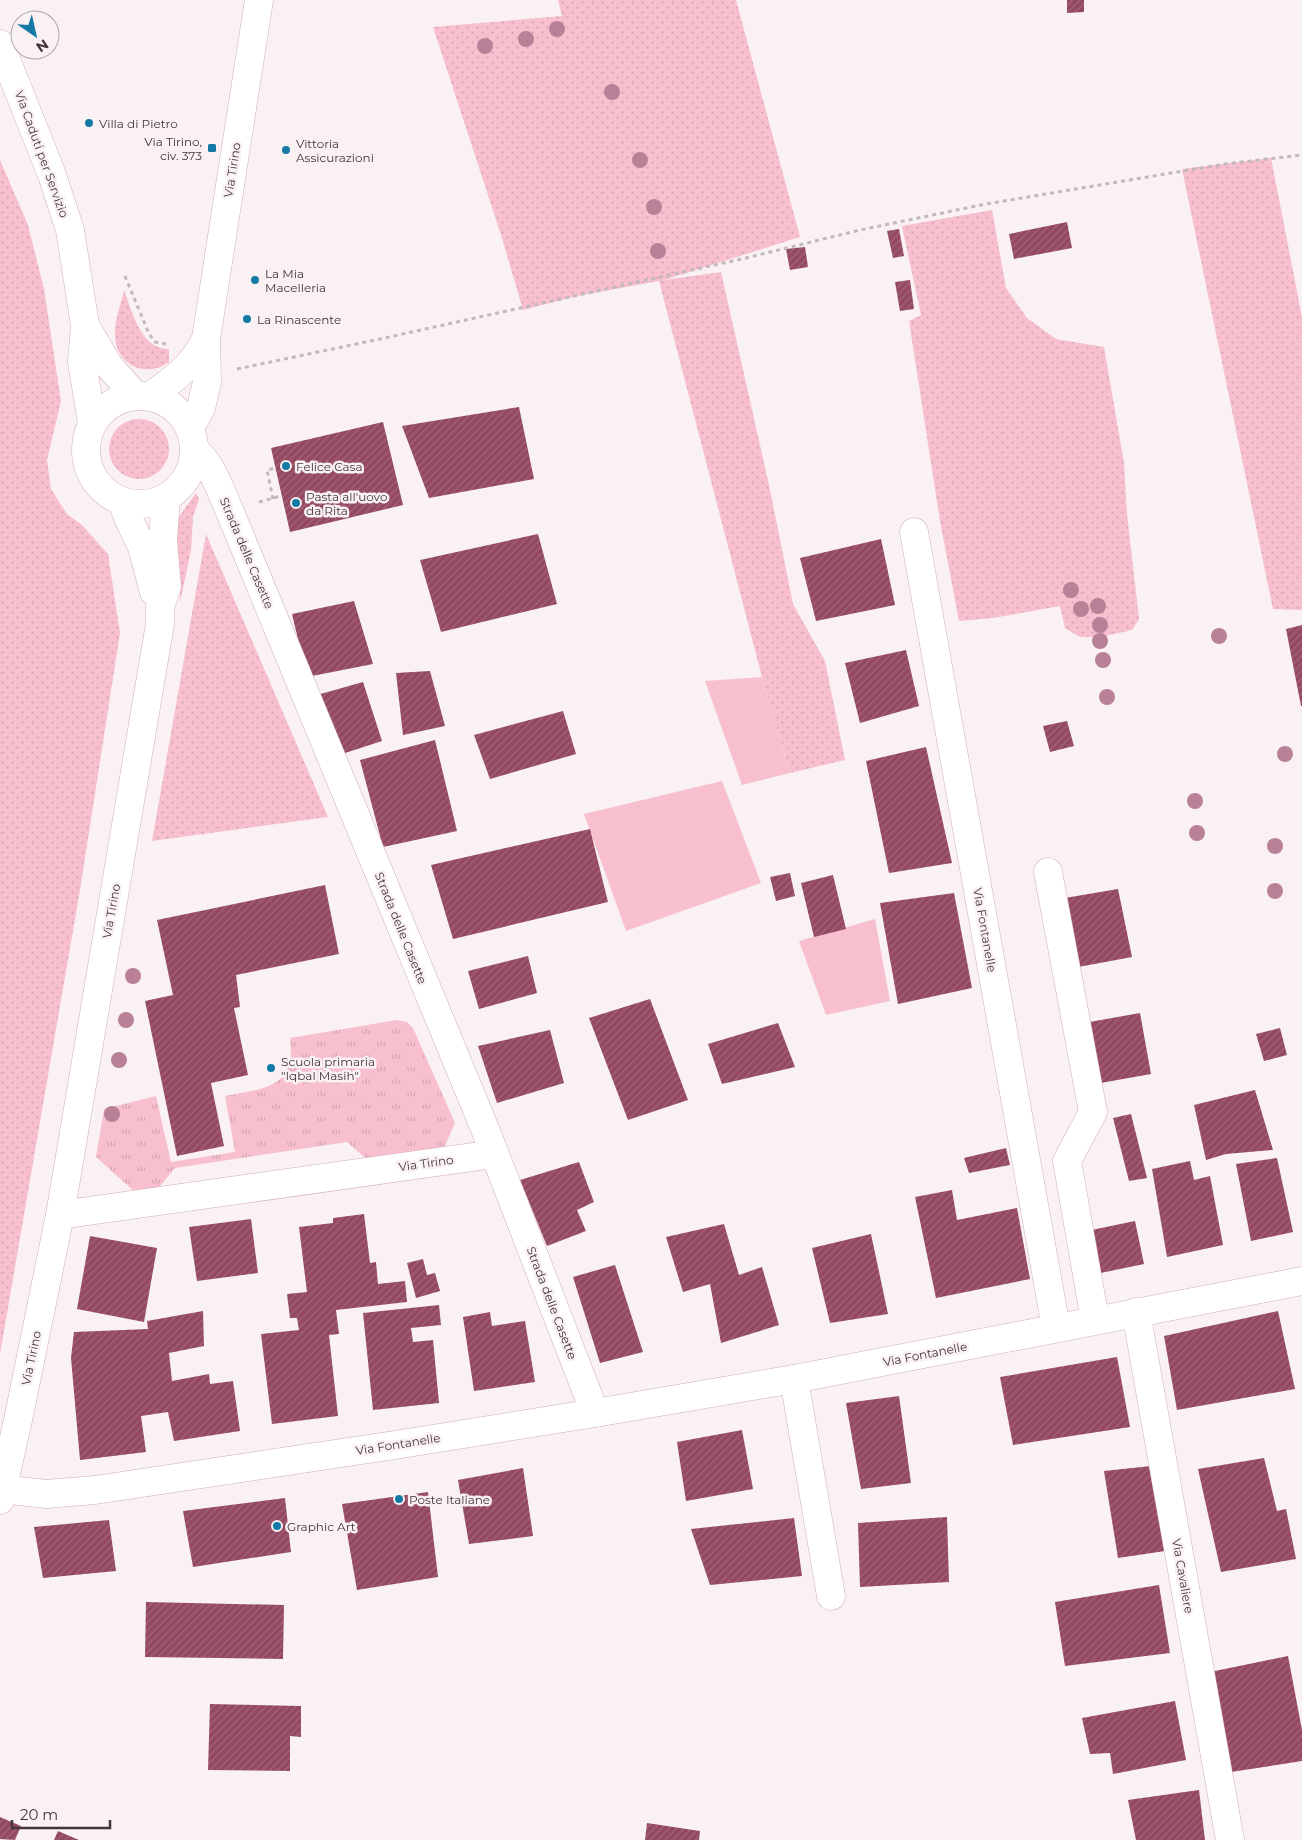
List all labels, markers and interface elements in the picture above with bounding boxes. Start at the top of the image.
north arrow [10,10,60,60]
text: N [33,35,52,56]
street label: Via Caduti per Servizio [12,88,72,220]
place label: Villa di Pietro [99,116,178,131]
marker: Villa di Pietro [83,117,95,129]
place label: Via Tirino, civ. 373 [144,134,202,163]
place label: Vittoria Assicurazioni [296,136,374,165]
marker: Via Tirino, civ. 373 [206,142,218,154]
street label: Via Tirino [220,142,244,198]
marker: Vittoria Assicurazioni [280,144,292,156]
place label: La Mia Macelleria [265,266,326,295]
marker: La Mia Macelleria [249,274,261,286]
place label: La Rinascente [257,312,341,327]
marker: La Rinascente [241,313,253,325]
place label: Felice Casa [296,459,363,474]
marker: Felice Casa [280,460,292,472]
place label: Pasta all'uovo da Rita [306,489,387,518]
street label: Strada delle Casette [217,495,277,611]
marker: Pasta all'uovo da Rita [290,497,302,509]
street label: Strada delle Casette [372,870,430,986]
street label: Via Tirino [99,882,123,940]
street label: Via Fontanelle [970,887,1000,973]
place label: Scuola primaria "Iqbal Masih" [281,1054,375,1083]
marker: Scuola primaria "Iqbal Masih" [265,1062,277,1074]
street label: Via Tirino [398,1152,454,1174]
street label: Strada delle Casette [524,1245,580,1361]
street label: Via Tirino [18,1329,44,1387]
street label: Via Fontanelle [882,1338,968,1370]
street label: Via Fontanelle [355,1430,441,1458]
place label: Poste Italiane [409,1492,490,1507]
marker: Poste Italiane [393,1493,405,1505]
place label: Graphic Art [287,1519,356,1534]
marker: Graphic Art [271,1520,283,1532]
street label: Via Cavaliere [1169,1537,1197,1615]
scale bar [12,1798,110,1830]
text: 20 m [20,1805,58,1824]

